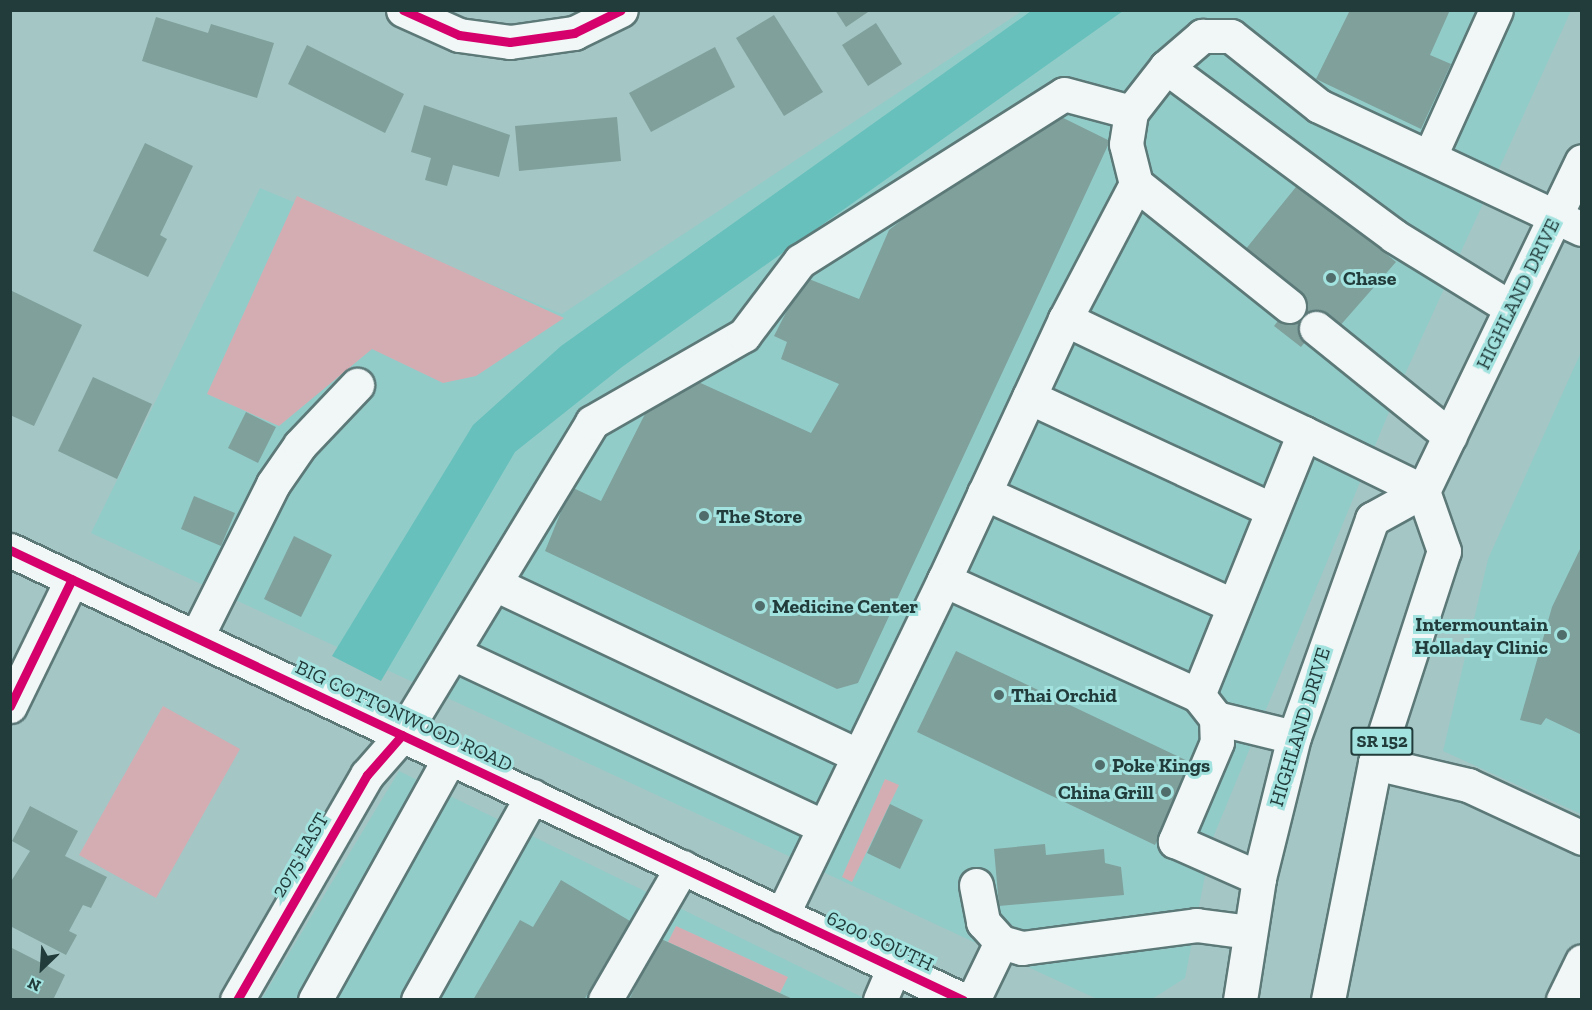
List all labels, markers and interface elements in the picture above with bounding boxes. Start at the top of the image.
street label: HIGHLAND DRIVE [1471,215,1565,373]
place label: Chase [1343,266,1396,290]
marker: Chase [1324,271,1338,285]
place label: The Store [716,504,802,528]
marker: The Store [697,509,711,523]
place label: Medicine Center [772,594,918,618]
marker: Medicine Center [753,599,767,613]
place label: Intermountain Holladay Clinic [1414,612,1548,659]
marker: Intermountain Holladay Clinic [1553,626,1571,644]
street label: HIGHLAND DRIVE [1264,645,1336,809]
street label: BIG COTTONWOOD ROAD [292,655,516,777]
place label: Thai Orchid [1011,683,1117,707]
marker: Thai Orchid [992,688,1006,702]
road number: SR 152 [1349,726,1415,756]
place label: Poke Kings [1112,753,1210,777]
marker: Poke Kings [1093,758,1107,772]
place label: China Grill [1058,780,1154,804]
marker: China Grill [1159,785,1173,799]
street label: 2075 EAST [266,808,334,902]
street label: 6200 SOUTH [823,906,937,976]
north arrow [12,938,72,998]
text: N [25,974,44,996]

